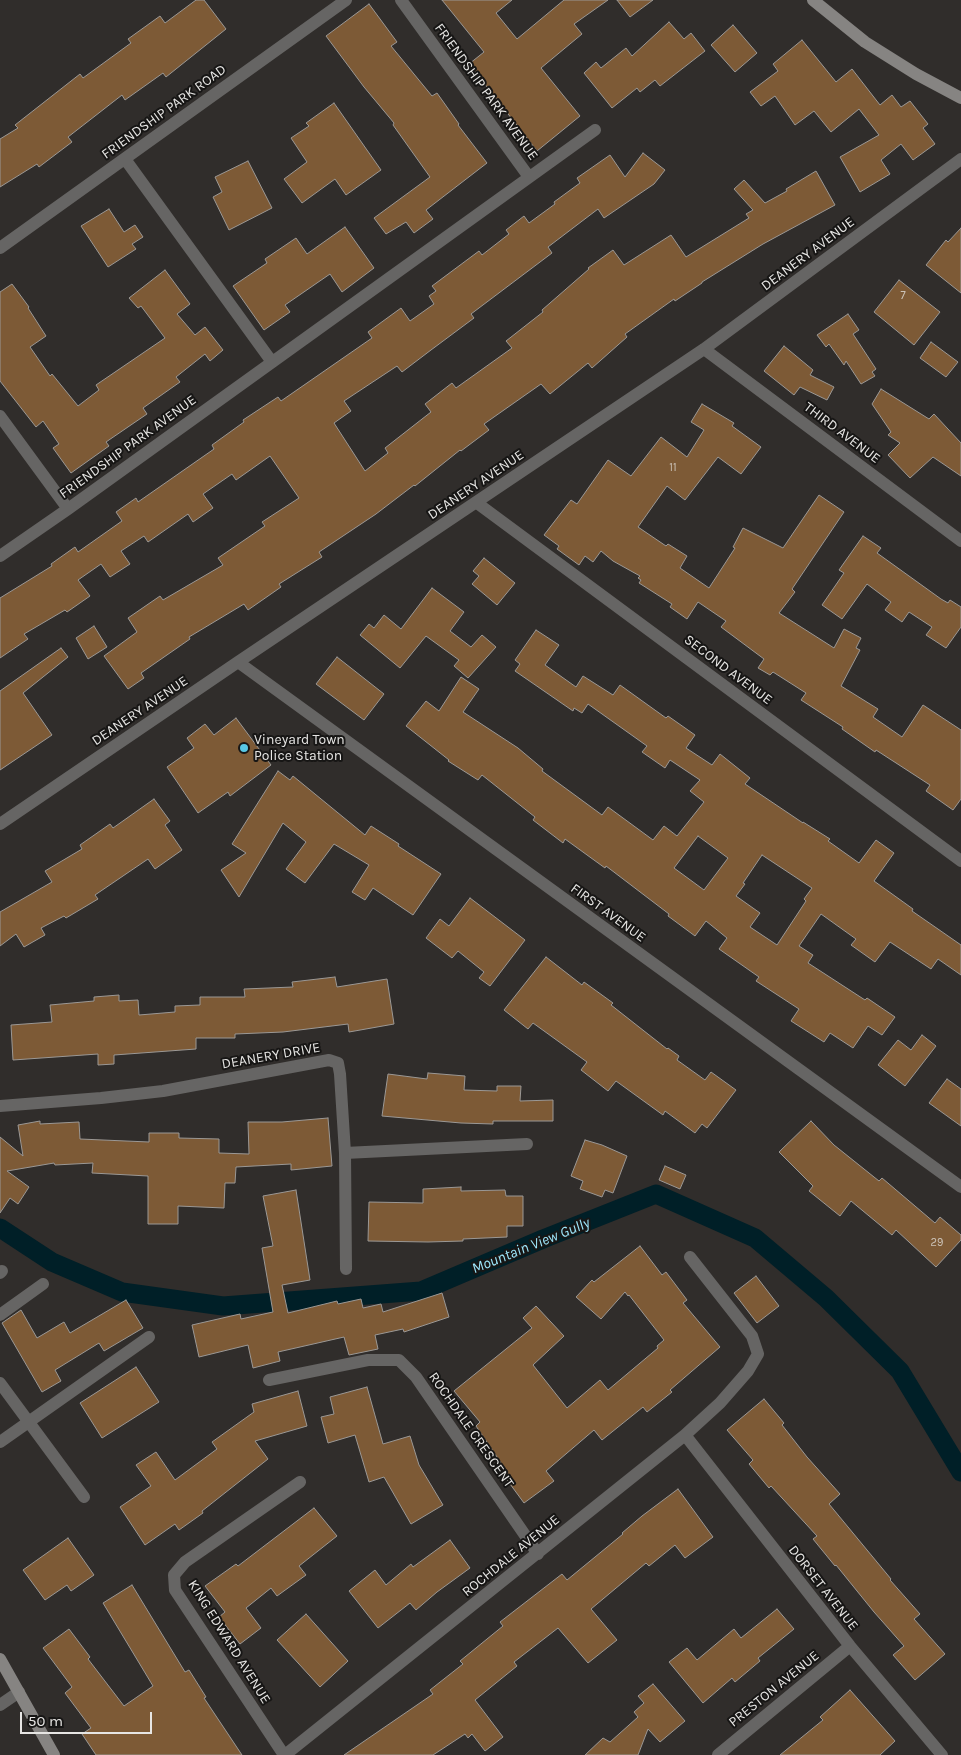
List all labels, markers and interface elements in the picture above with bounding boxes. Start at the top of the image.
street label: FRIENDSHIP PARK AVENUE [431,20,541,164]
street label: FRIENDSHIP PARK ROAD [98,61,230,163]
street label: DEANERY AVENUE [758,214,858,294]
house number: 7 [900,289,906,303]
street label: FRIENDSHIP PARK AVENUE [56,392,200,502]
street label: THIRD AVENUE [800,399,884,467]
street label: DEANERY AVENUE [425,447,527,523]
house number: 11 [669,461,677,475]
street label: SECOND AVENUE [681,631,775,709]
street label: DEANERY AVENUE [89,673,191,749]
place label: Vineyard Town Police Station [254,732,345,764]
marker: Vineyard Town Police Station [238,742,250,754]
street label: FIRST AVENUE [567,880,649,946]
street label: DEANERY DRIVE [220,1039,322,1073]
water label: Mountain View Gully [469,1214,593,1278]
house number: 29 [931,1236,943,1250]
street label: ROCHDALE CRESCENT [425,1369,517,1491]
street label: ROCHDALE AVENUE [459,1512,563,1600]
street label: DORSET AVENUE [785,1542,861,1634]
street label: KING EDWARD AVENUE [184,1577,274,1707]
street label: PRESTON AVENUE [725,1647,823,1731]
scale bar [22,1702,155,1734]
text: 50 m [28,1712,63,1730]

